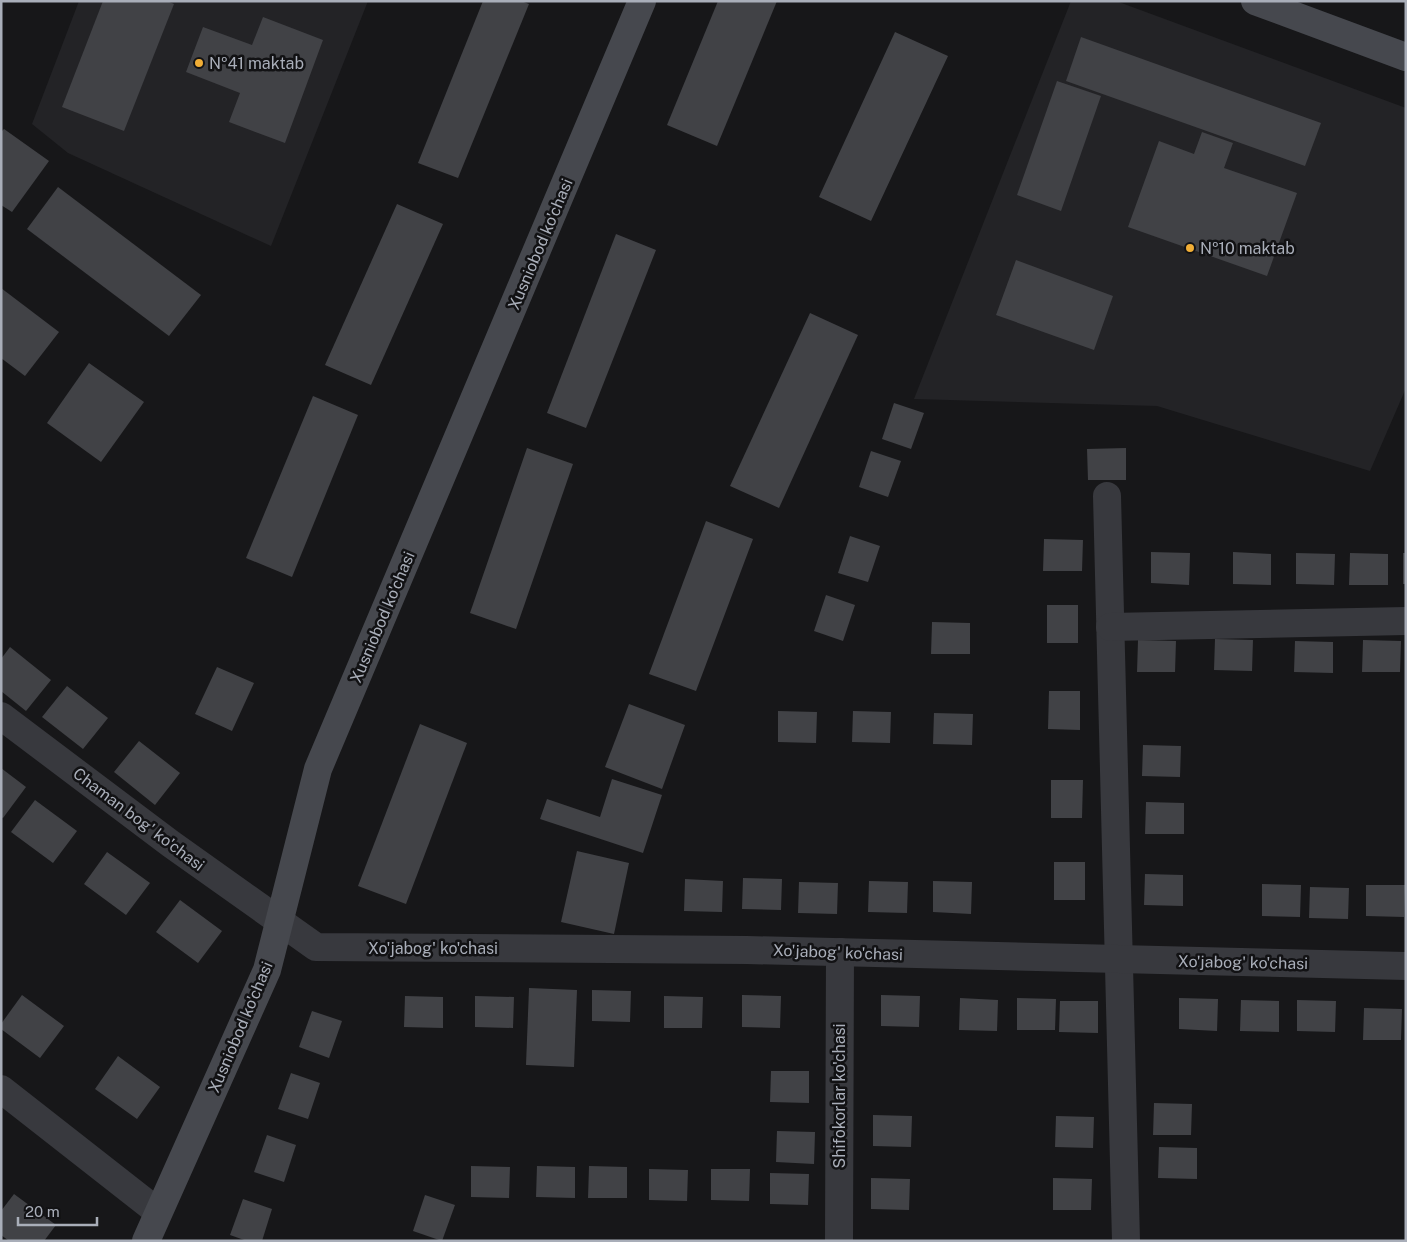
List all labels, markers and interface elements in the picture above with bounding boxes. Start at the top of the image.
place label: №41 maktab [209,54,304,73]
marker: №41 maktab [193,57,205,69]
street label: Xusniobod ko'chasi [504,176,577,313]
place label: №10 maktab [1200,239,1295,258]
marker: №10 maktab [1184,242,1196,254]
street label: Xusniobod ko'chasi [346,549,419,686]
street label: Chaman bog' ko'chasi [69,764,208,875]
street label: Xo'jabog' ko'chasi [368,939,498,958]
street label: Xo'jabog' ko'chasi [773,941,903,964]
street label: Xo'jabog' ko'chasi [1178,952,1308,973]
street label: Xusniobod ko'chasi [204,959,277,1096]
street label: Shifokorlar ko'chasi [830,1023,849,1169]
scale bar [18,1194,96,1226]
text: 20 m [25,1203,60,1220]

